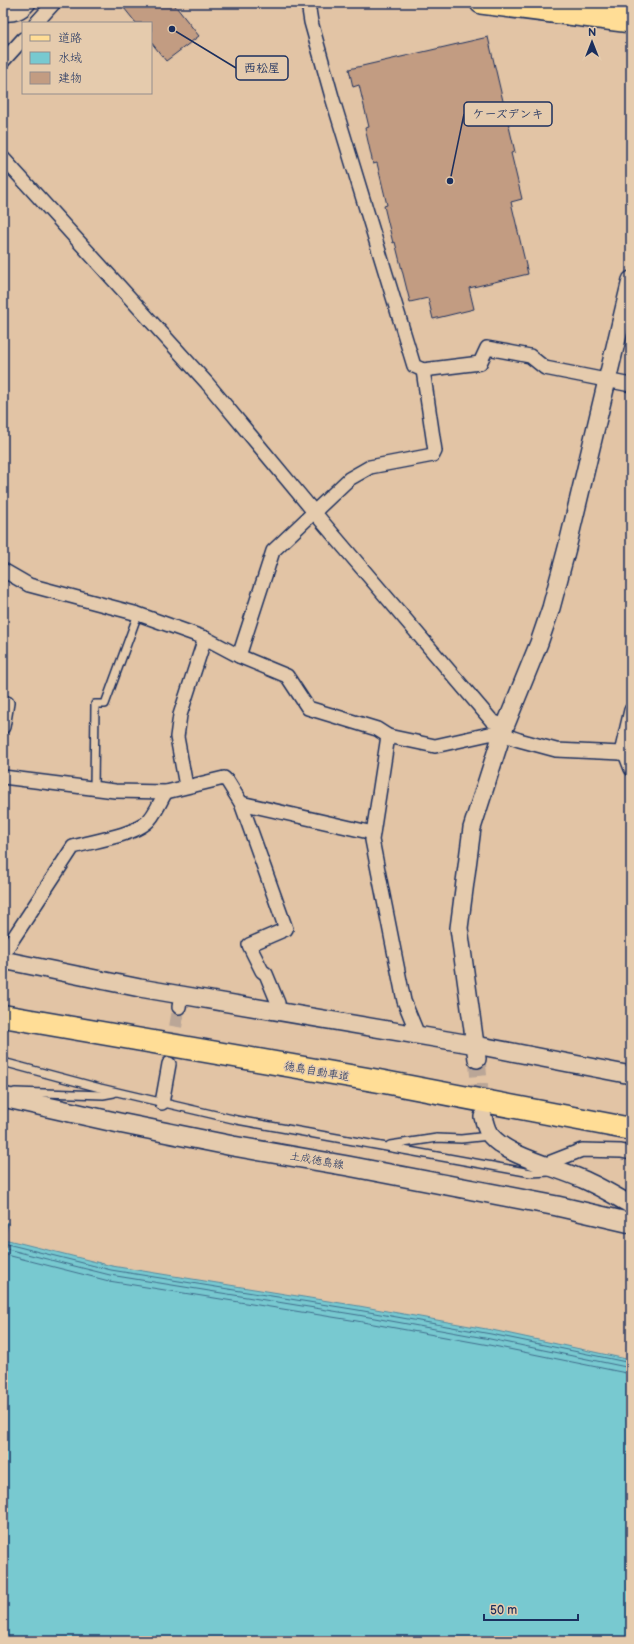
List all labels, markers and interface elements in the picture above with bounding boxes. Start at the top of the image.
legend [22,22,152,94]
north arrow [572,22,612,62]
text: N [588,26,596,39]
text: 道路 [58,31,82,46]
text: 水域 [58,51,82,66]
callout: 西松屋 [236,56,288,80]
text: 西松屋 [244,61,280,76]
text: 建物 [58,71,82,86]
callout: ケーズデンキ [464,102,552,126]
text: ケーズデンキ [472,107,544,122]
street label: 徳島自動車道 [283,1059,351,1084]
street label: 土成徳島線 [289,1149,345,1172]
scale bar [484,1596,578,1622]
text: 50 m [490,1603,517,1618]

